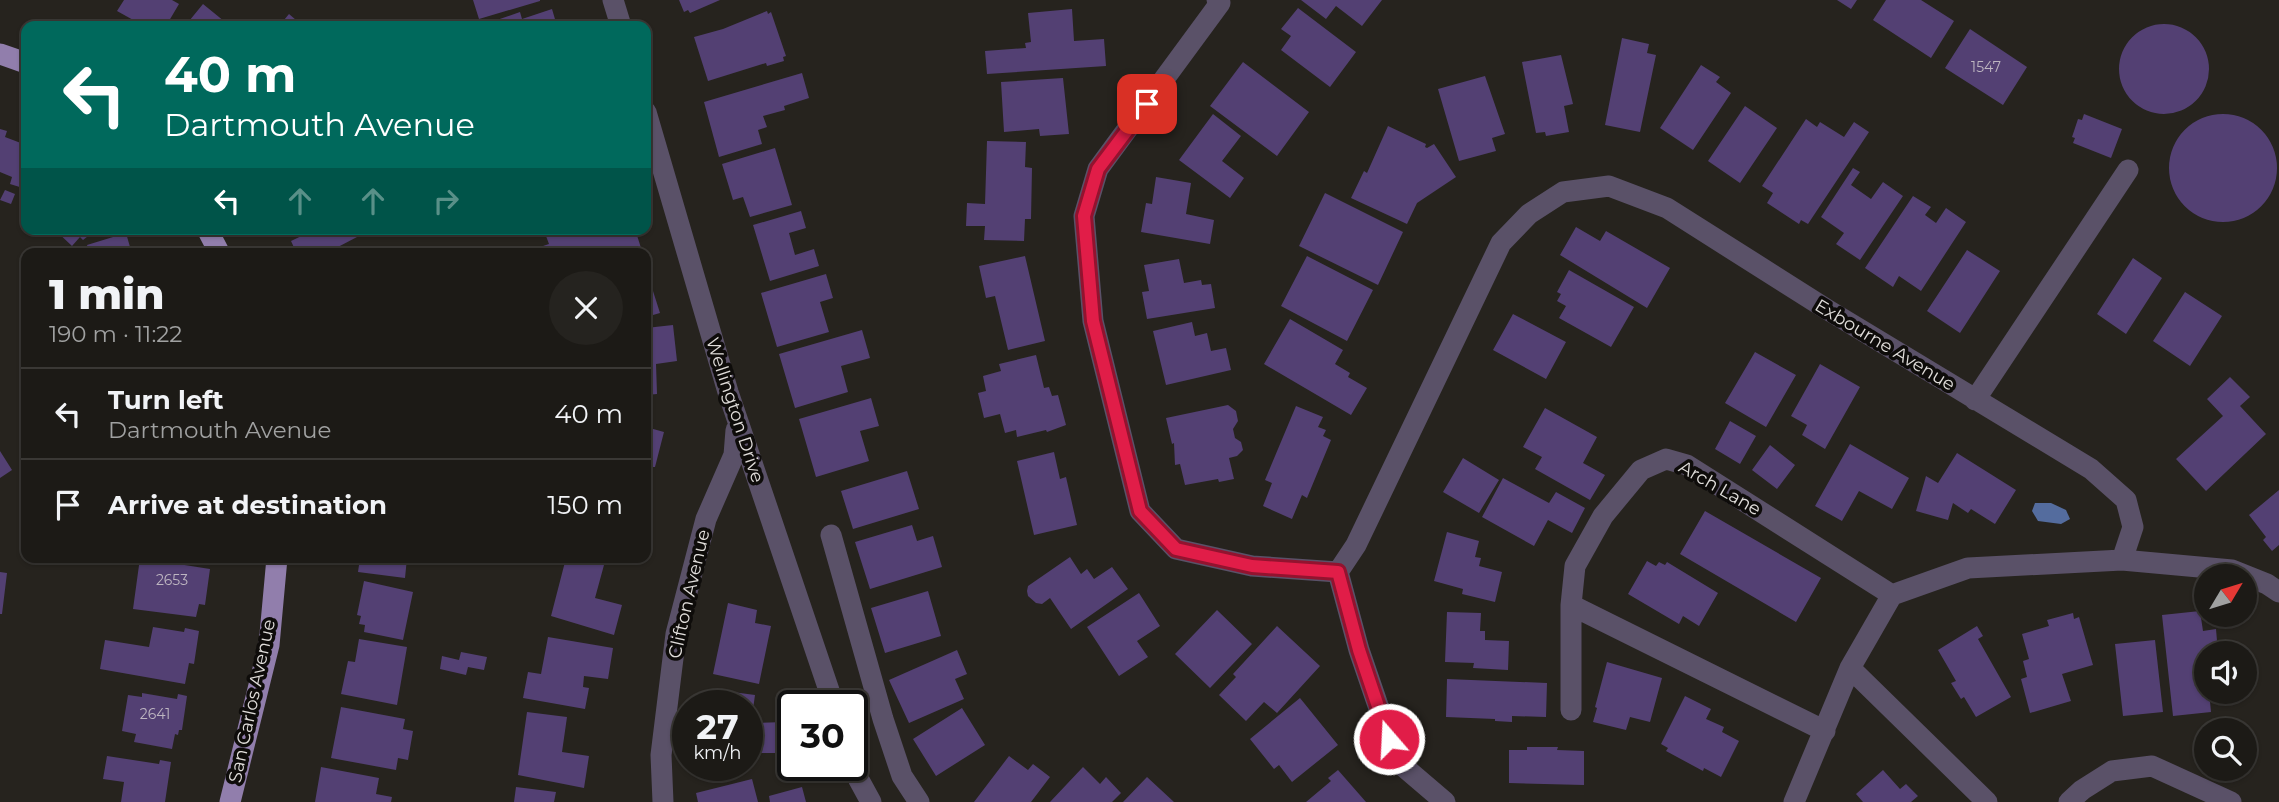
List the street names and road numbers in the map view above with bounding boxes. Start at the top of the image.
street label: Exbourne Avenue [1811,294,1959,396]
street label: Wellington Drive [701,335,769,485]
street label: Arch Lane [1675,456,1765,520]
street label: Clifton Avenue [663,527,715,661]
street label: San Carlos Avenue [224,617,280,785]

